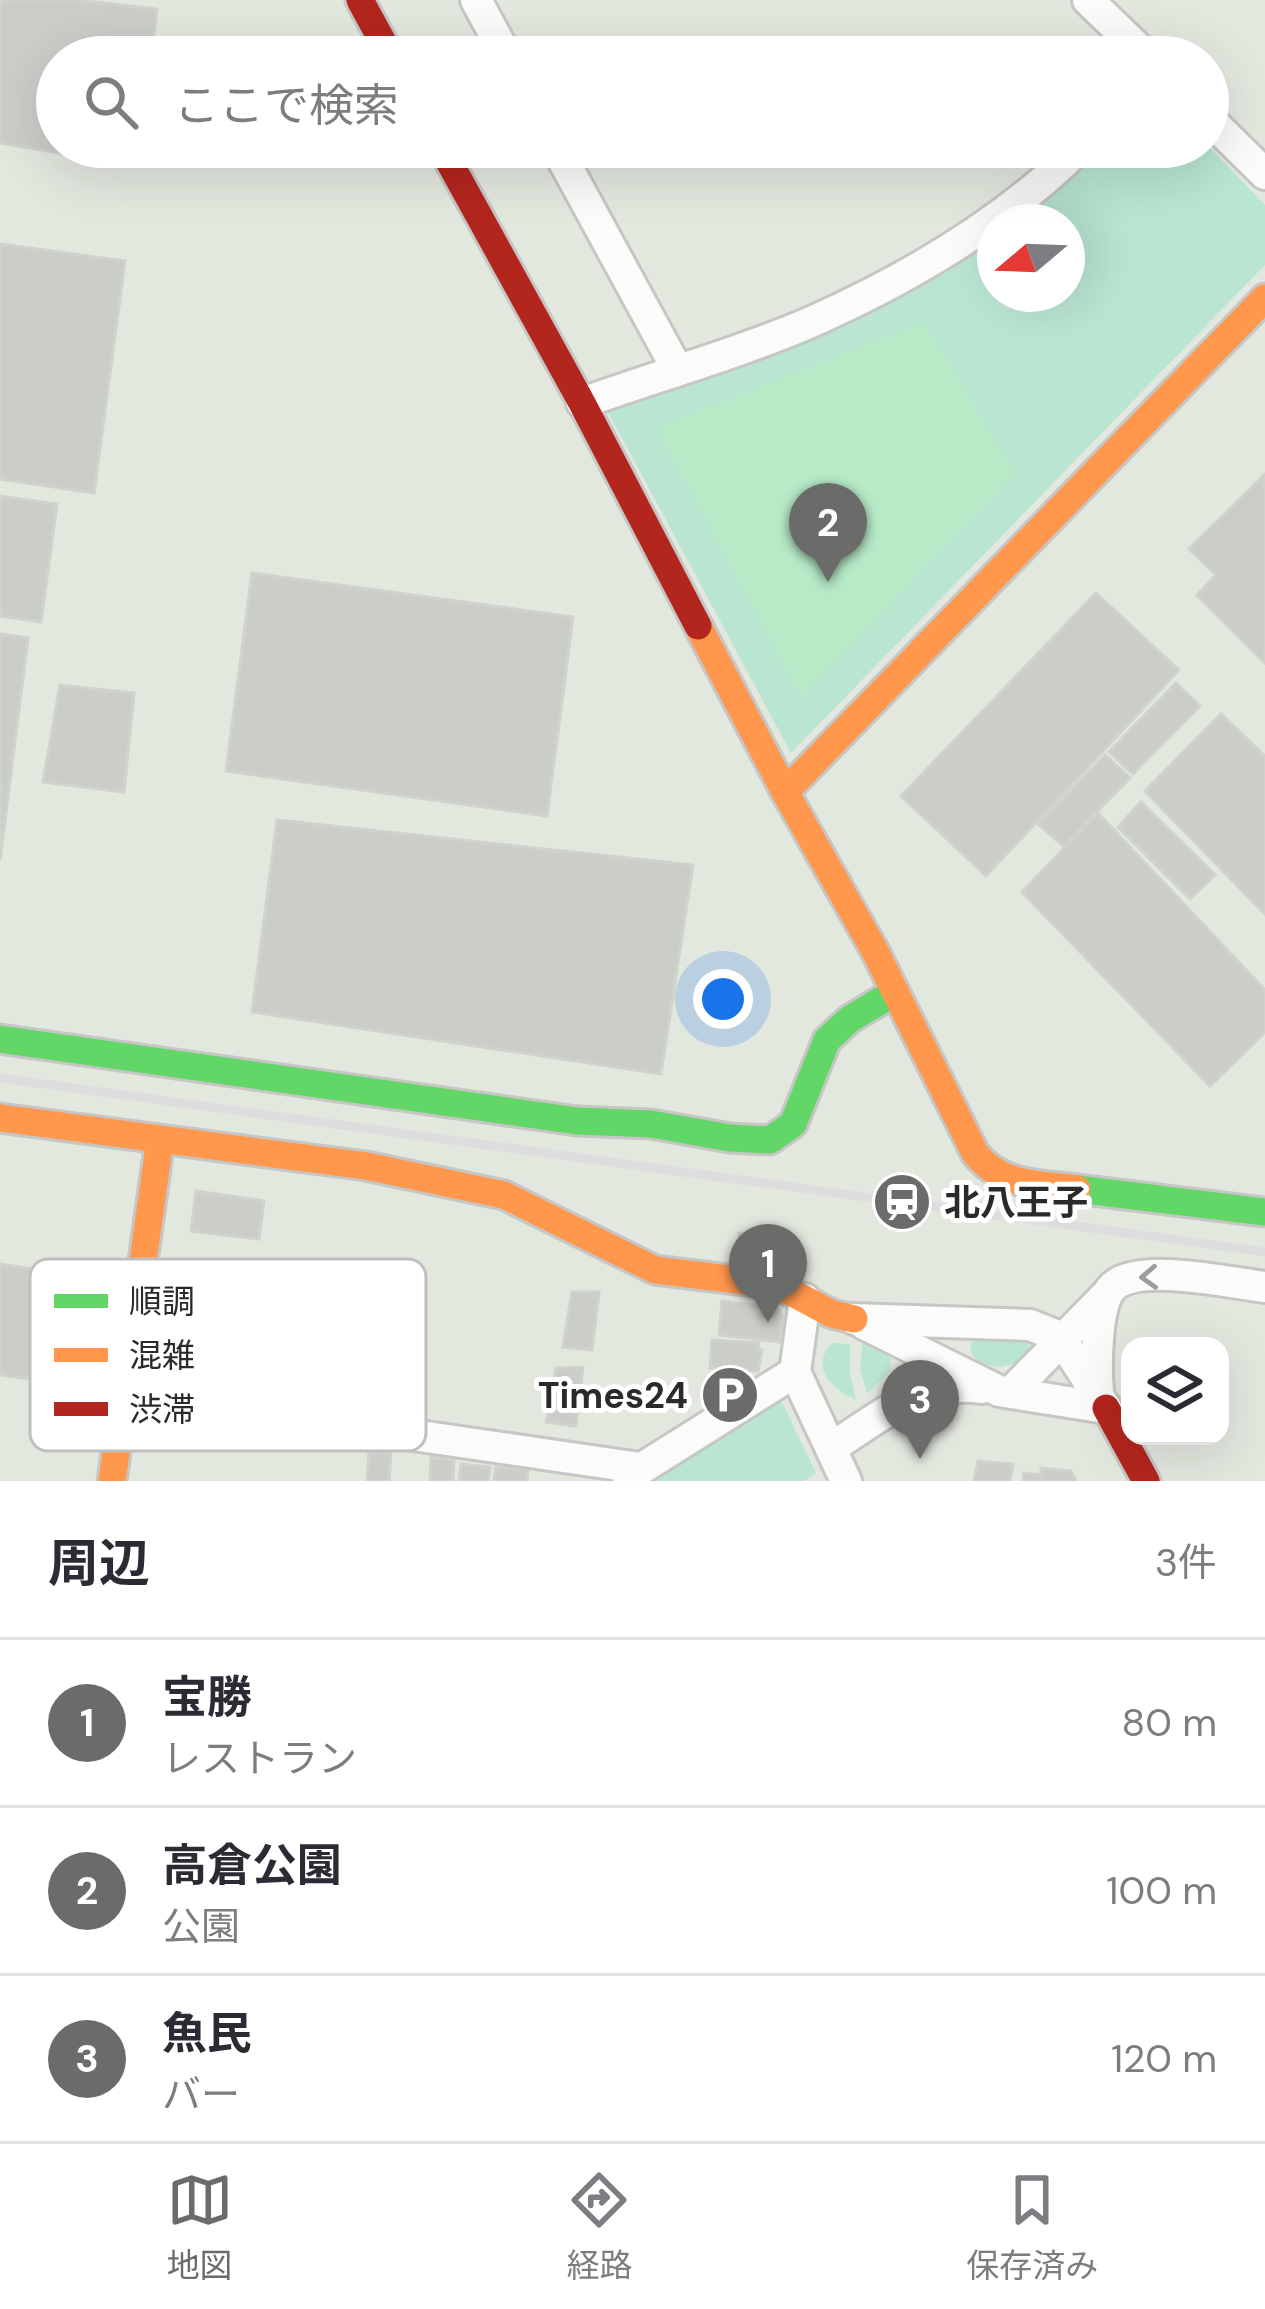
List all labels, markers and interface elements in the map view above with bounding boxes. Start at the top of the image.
search box [36,36,1229,168]
icon: search [78,69,144,135]
text: ここで検索 [174,76,399,135]
north arrow [977,204,1085,312]
pin: 2 [789,483,867,582]
your location [693,969,753,1029]
station icon: 北八王子 [871,1171,933,1233]
place label: 北八王子 [944,1179,1088,1226]
pin: 1 [729,1224,807,1323]
legend [30,1259,426,1451]
one-way arrow [1139,1264,1158,1290]
text: 順調 [129,1280,195,1323]
text: 混雑 [129,1334,195,1377]
map controls [1121,1337,1229,1445]
button: layers [1121,1337,1229,1445]
pin: 3 [881,1360,959,1459]
parking icon: Times24 [699,1364,761,1426]
place label: Times24 [538,1372,688,1419]
text: 渋滞 [129,1388,195,1431]
text: 周辺 [48,1530,150,1597]
text: 3件 [1155,1537,1217,1588]
text: 宝勝 [162,1668,252,1727]
text: 1 [80,1697,94,1748]
text: 80 m [1121,1697,1217,1748]
text: レストラン [162,1733,357,1784]
text: 高倉公園 [162,1836,342,1895]
text: 2 [76,1865,98,1916]
text: 100 m [1106,1865,1217,1916]
text: 公園 [162,1901,240,1952]
text: 魚民 [162,2004,252,2063]
text: 3 [75,2033,99,2084]
text: 120 m [1111,2033,1217,2084]
text: バー [162,2069,240,2120]
tab: 地図 [167,2167,233,2287]
tab: 経路 [566,2167,632,2287]
tab: 保存済み [966,2167,1098,2287]

